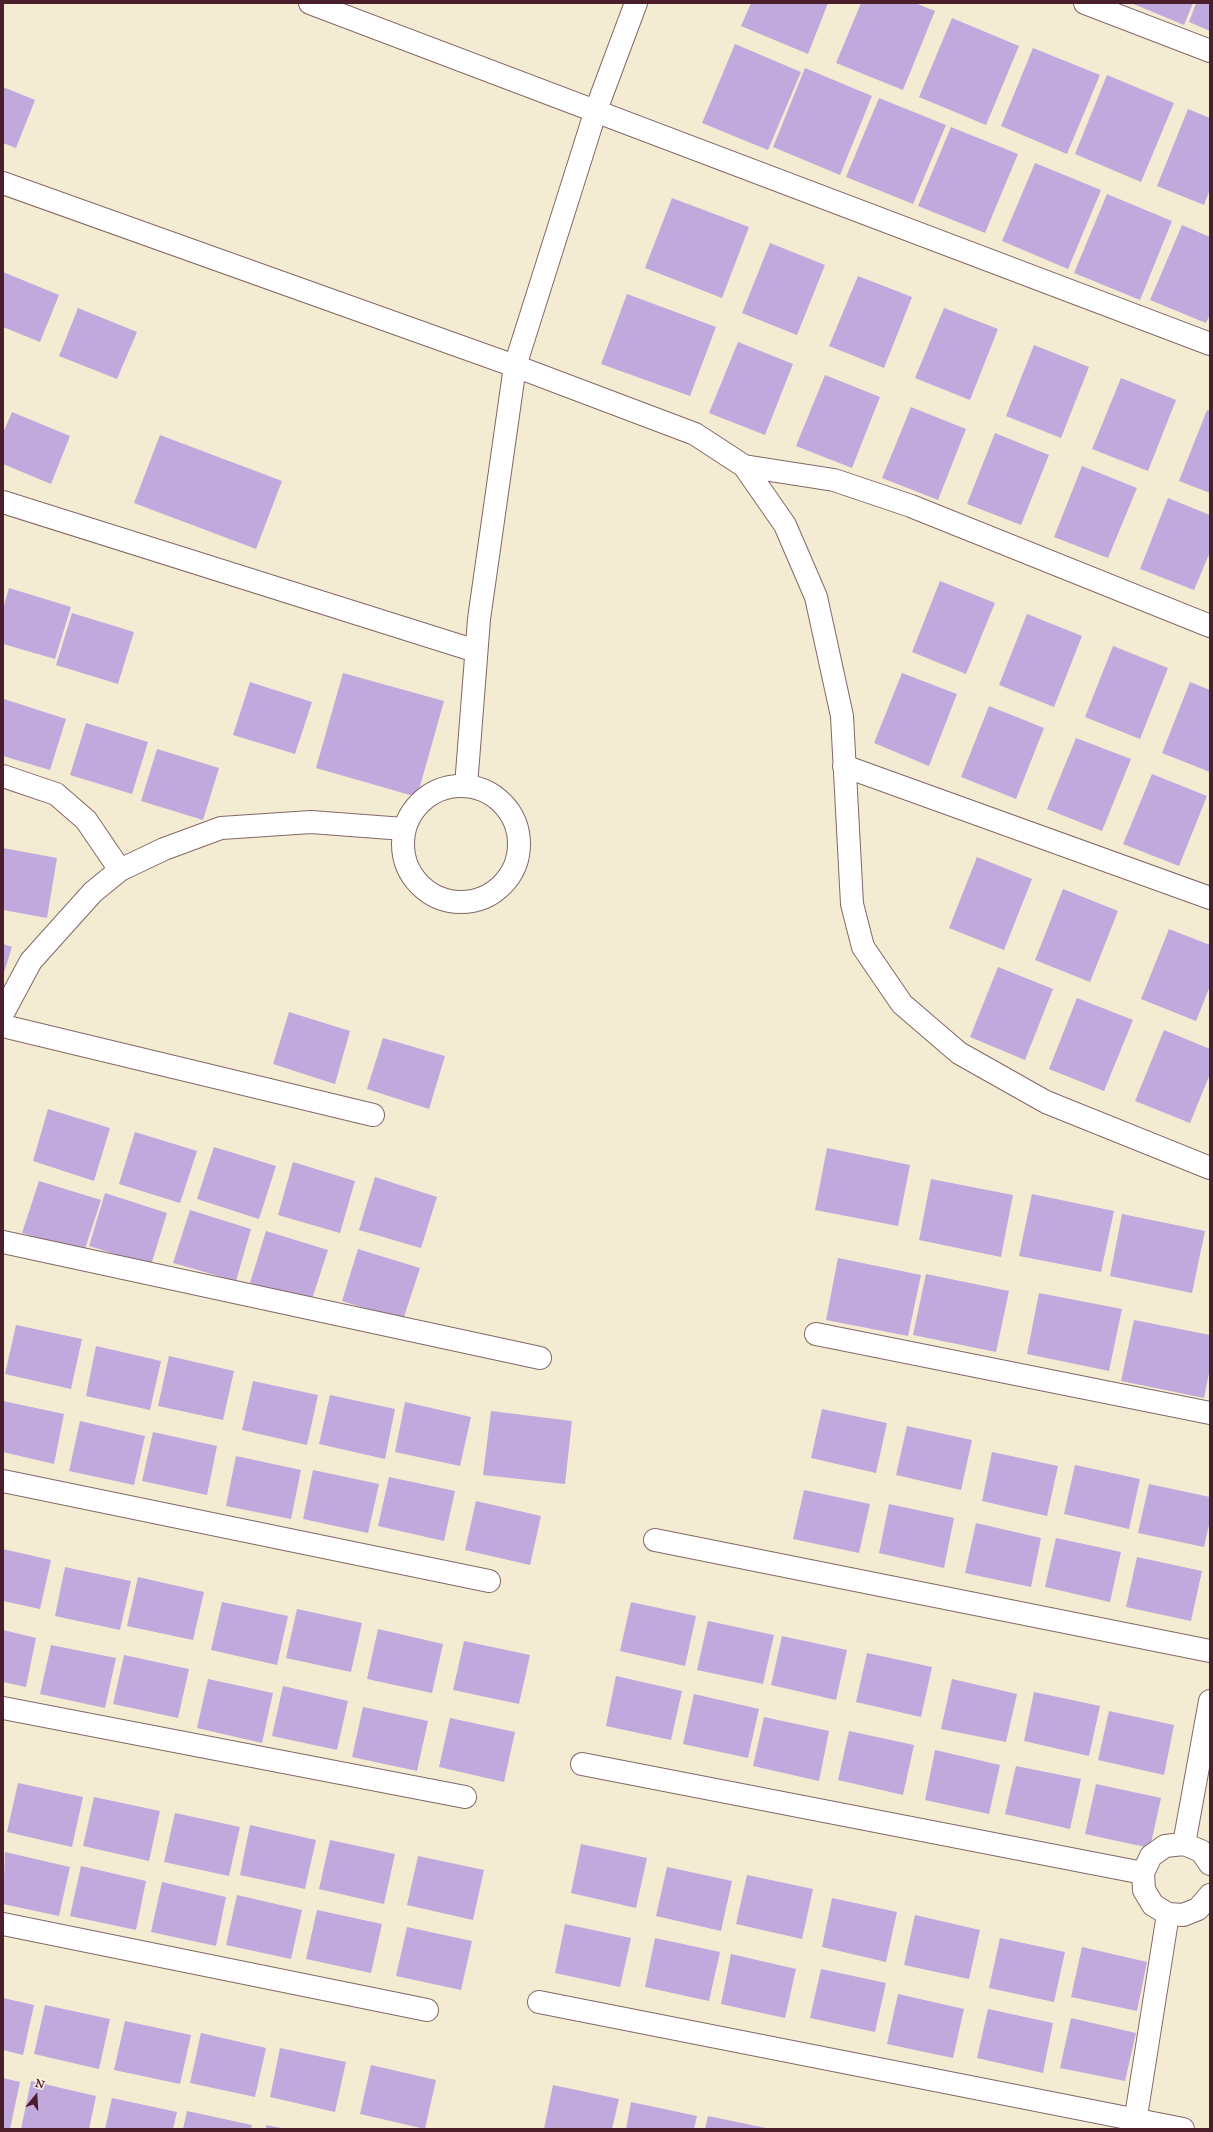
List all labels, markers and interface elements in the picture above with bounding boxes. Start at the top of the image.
north arrow [16,2076,56,2116]
text: N [33,2076,46,2092]

